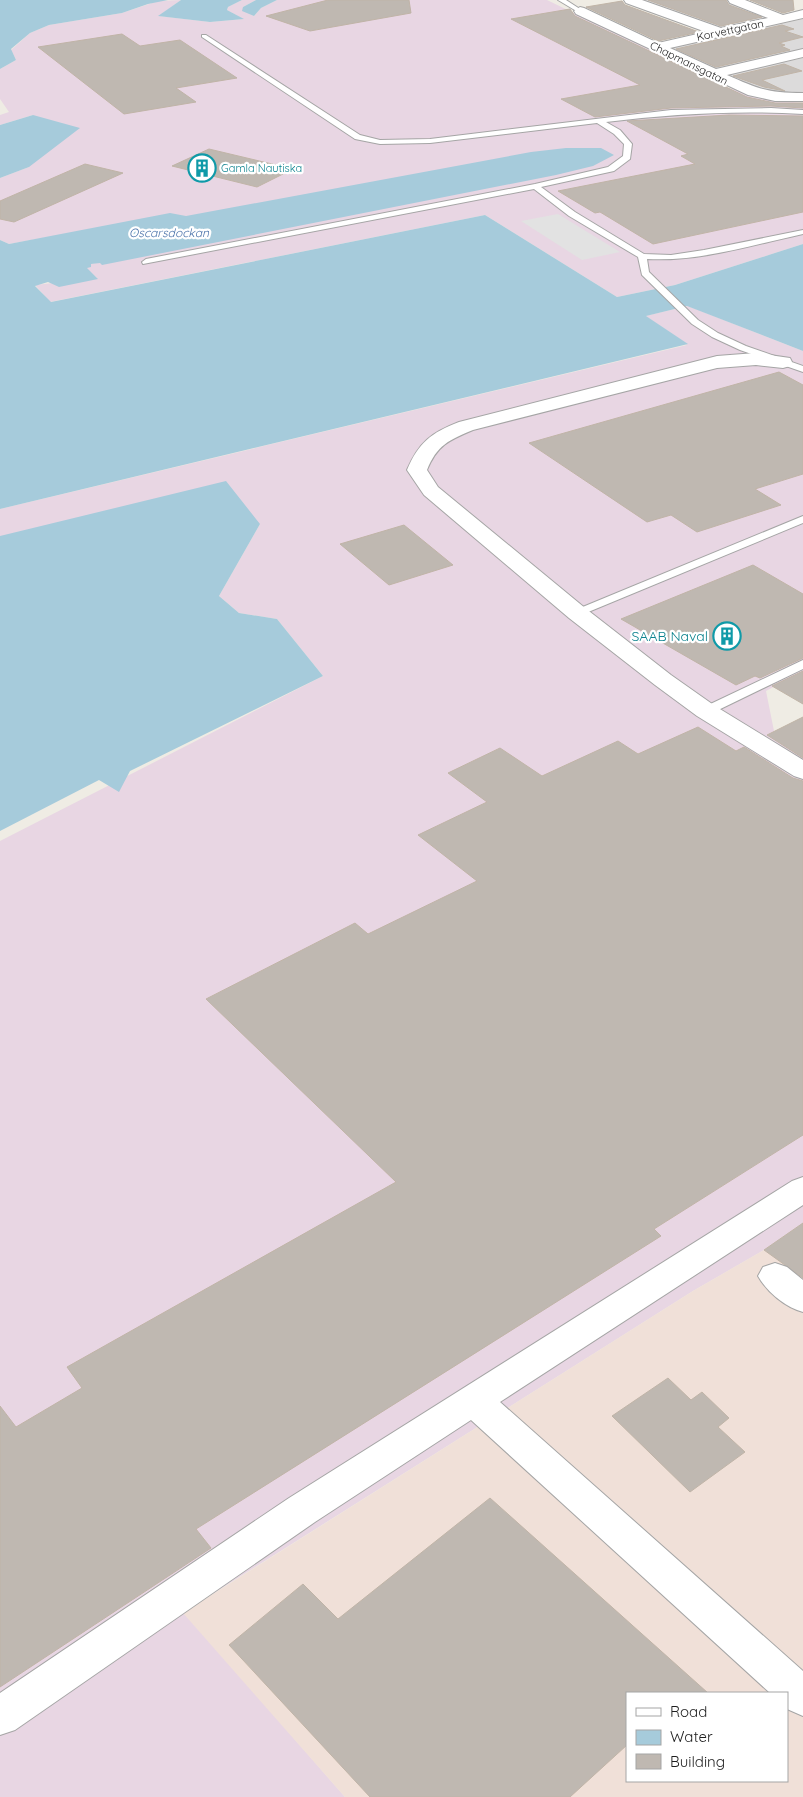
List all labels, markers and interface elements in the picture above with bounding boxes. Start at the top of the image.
street label: Korvettgatan [695,16,765,44]
street label: Chapmansgatan [648,38,730,88]
building icon: Gamla Nautiska [187,153,217,183]
place label: Gamla Nautiska [221,161,302,175]
water label: Oscarsdockan [129,225,210,240]
building icon: SAAB Naval [712,621,742,651]
place label: SAAB Naval [631,627,708,645]
legend [626,1692,788,1782]
text: Road [670,1702,707,1721]
text: Water [670,1727,713,1746]
text: Building [670,1752,725,1771]

